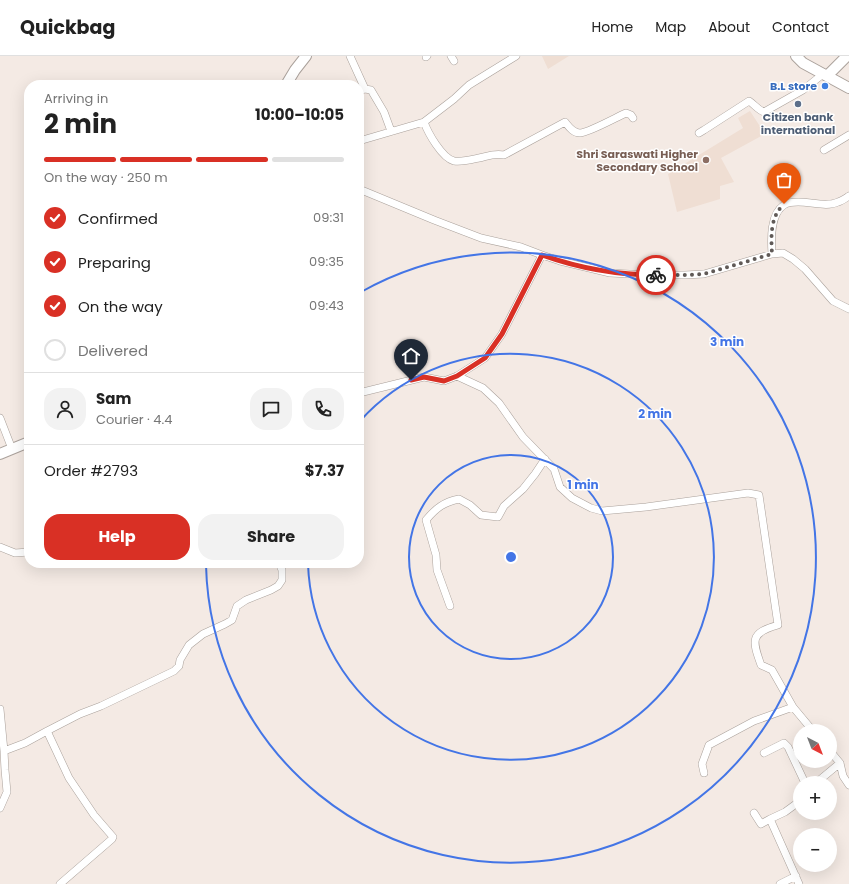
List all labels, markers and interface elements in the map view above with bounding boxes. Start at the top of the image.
text: Quickbag [20,14,115,41]
text: Home [591,17,633,37]
text: Map [655,17,686,37]
text: About [708,17,750,37]
text: Contact [772,17,829,37]
place label: B.L store [770,78,817,94]
marker: B.L store [820,81,830,91]
text: Arriving in [44,89,108,108]
marker: Citizen bank international [793,99,803,109]
text: 10:00–10:05 [255,104,344,125]
text: 2 min [44,106,117,142]
place label: Citizen bank international [761,109,835,138]
place label: Shri Saraswati Higher Secondary School [576,146,698,175]
marker: Shri Saraswati Higher Secondary School [701,155,711,165]
pin [767,163,801,204]
text: On the way · 250 m [44,168,168,187]
icon: bag [773,169,795,191]
icon: check [44,207,66,229]
text: Confirmed [78,208,158,229]
text: 09:31 [313,208,344,227]
icon: check [44,251,66,273]
text: Preparing [78,252,151,273]
text: 09:35 [309,252,344,271]
courier [636,255,676,295]
icon: bike [645,264,667,286]
icon: check [44,295,66,317]
text: On the way [78,296,163,317]
text: 09:43 [309,296,344,315]
text: 3 min [710,333,744,350]
pin [394,339,428,380]
text: Delivered [78,340,148,361]
icon: home [400,345,422,367]
button: person [44,388,86,430]
text: Sam [96,388,131,409]
button: chat [250,388,292,430]
button: phone [302,388,344,430]
text: 2 min [638,405,672,422]
text: Courier · 4.4 [96,410,172,429]
text: Order #2793 [44,460,138,481]
text: $7.37 [305,460,344,481]
text: 1 min [567,476,599,493]
button: Help [44,514,190,560]
button: Share [198,514,344,560]
centre of rings [504,550,518,564]
north arrow [793,724,837,768]
map controls [793,724,837,872]
button: + [793,776,837,820]
button: − [793,828,837,872]

